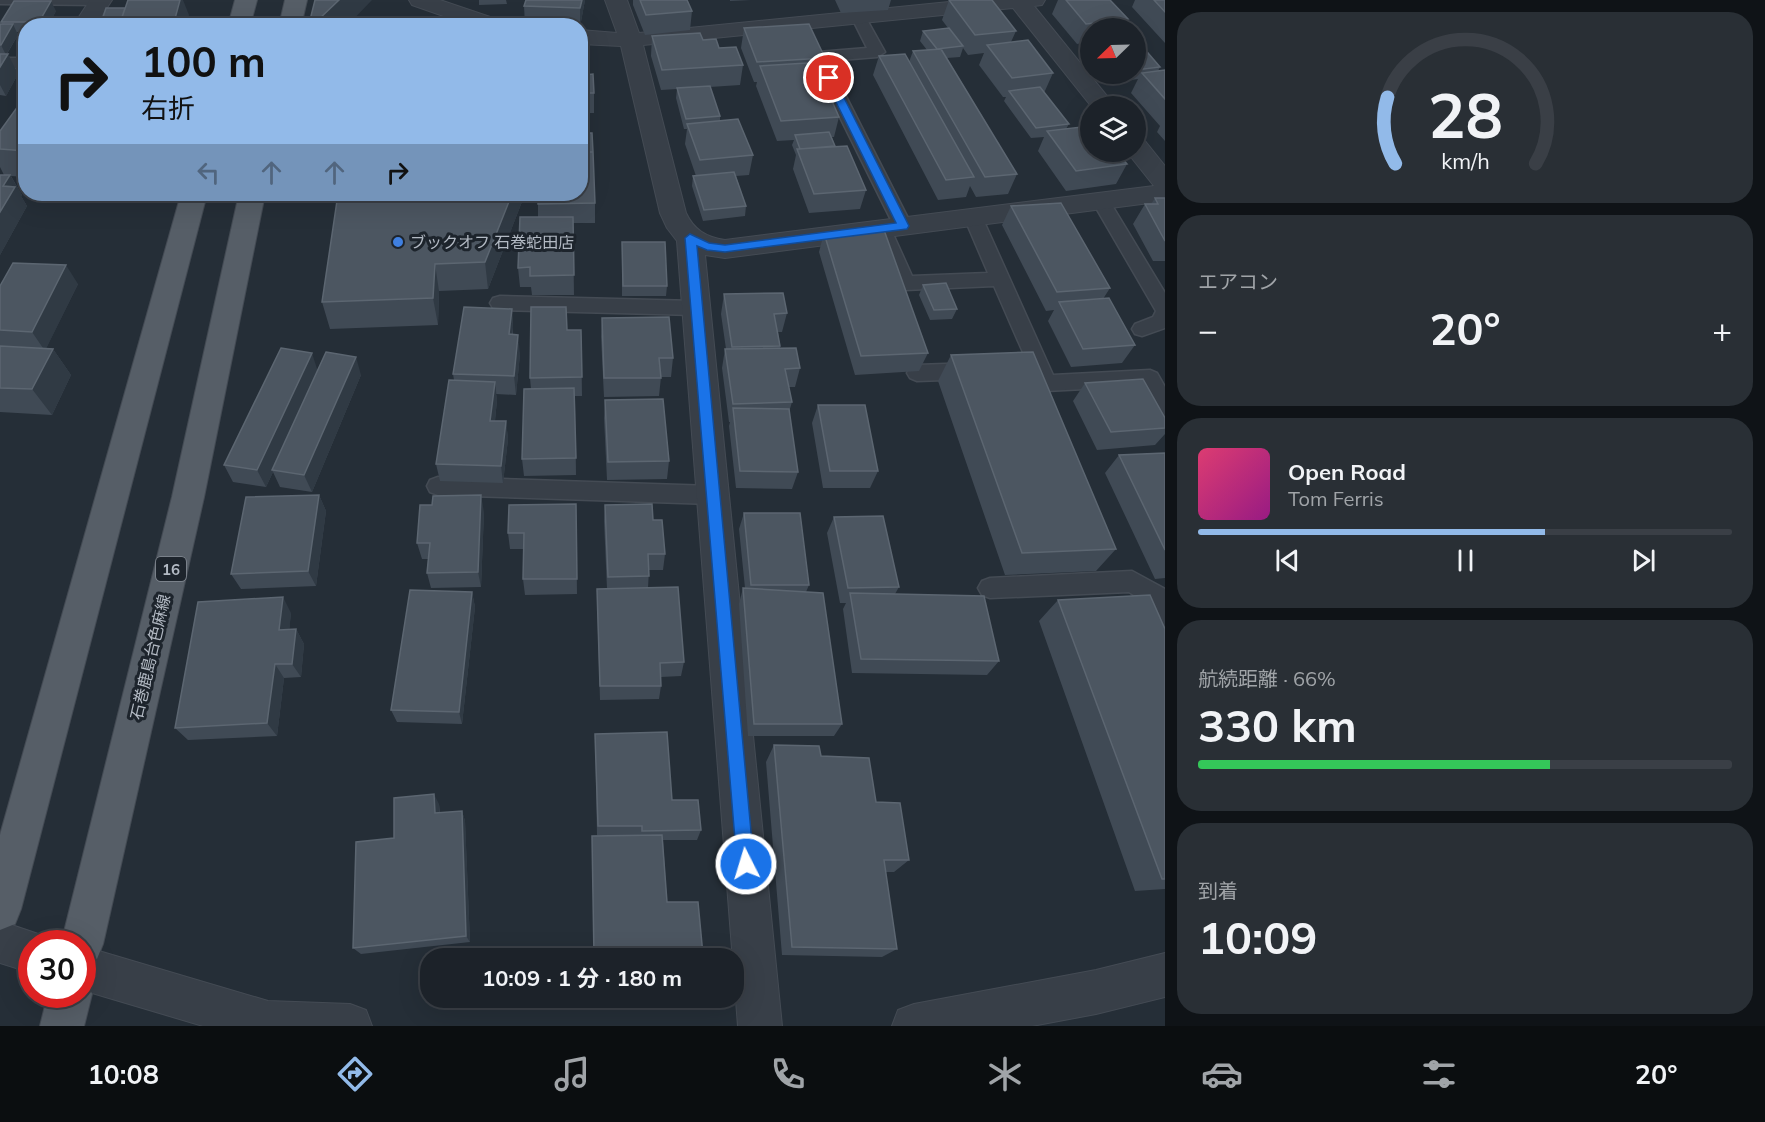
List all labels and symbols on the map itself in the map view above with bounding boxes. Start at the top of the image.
north arrow [1080,18,1146,84]
pin [803,52,854,103]
place label: ブックオフ 石巻蛇田店 [410,232,574,252]
marker: ブックオフ 石巻蛇田店 [391,235,405,249]
road number: 16 [156,557,186,581]
street label: 石巻鹿島台色麻線 [126,592,174,722]
position arrow [714,832,778,896]
speed limit sign: 30 [18,930,96,1008]

